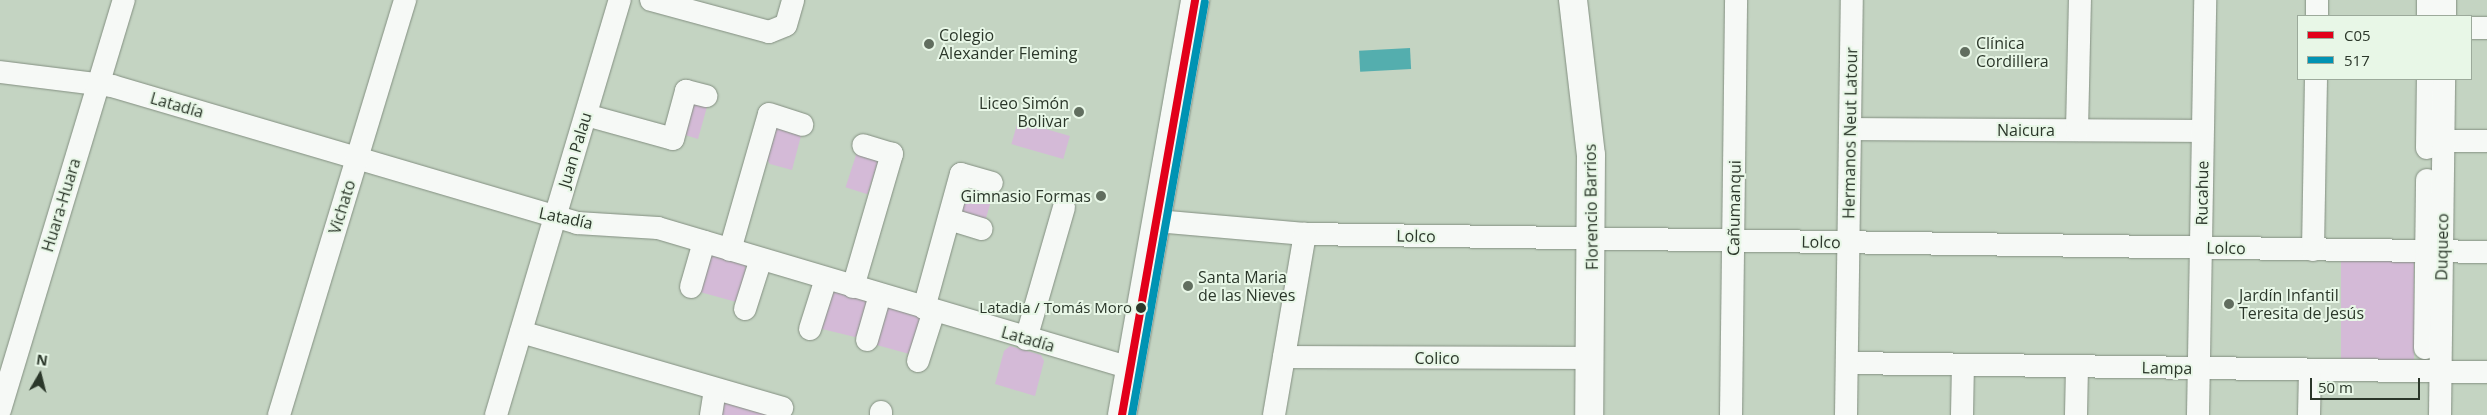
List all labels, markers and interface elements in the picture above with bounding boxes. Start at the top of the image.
legend [2297,15,2472,80]
place label: Colegio Alexander Fleming [939,25,1077,63]
text: C05 [2344,25,2371,45]
place label: Clínica Cordillera [1976,33,2049,71]
marker: Colegio Alexander Fleming [923,38,935,50]
marker: Clínica Cordillera [1958,45,1972,59]
street label: Hermanos Neut Latour [1839,47,1861,219]
text: 517 [2344,50,2370,70]
street label: Latadía [148,88,206,122]
place label: Liceo Simón Bolivar [979,93,1069,131]
marker: Liceo Simón Bolivar [1073,106,1085,118]
street label: Juan Palau [554,110,596,190]
street label: Naicura [1997,120,2055,140]
street label: Florencio Barrios [1580,144,1602,270]
street label: Huara-Huara [38,156,84,254]
street label: Cañumanqui [1724,160,1744,256]
street label: Rucahue [2192,160,2212,226]
street label: Vichato [325,178,359,236]
place label: Gimnasio Formas [961,186,1091,206]
marker: Gimnasio Formas [1095,190,1107,202]
street label: Latadía [537,203,595,233]
street label: Duqueco [2432,213,2452,281]
street label: Lolco [1396,226,1436,246]
street label: Lolco [1801,232,1841,252]
street label: Lolco [2206,238,2246,258]
place label: Santa Maria de las Nieves [1198,267,1295,305]
marker: Santa Maria de las Nieves [1182,280,1194,292]
place label: Jardín Infantil Teresita de Jesús [2239,285,2364,323]
marker: Jardín Infantil Teresita de Jesús [2223,298,2235,310]
place label: Latadia / Tomás Moro [979,299,1132,317]
marker: Latadia / Tomás Moro [1136,303,1146,313]
street label: Latadía [999,322,1057,356]
street label: Colico [1414,348,1460,368]
text: N [35,349,49,370]
north arrow [15,350,65,400]
street label: Lampa [2141,358,2193,378]
scale bar [2312,368,2422,400]
text: 50 m [2318,377,2353,397]

